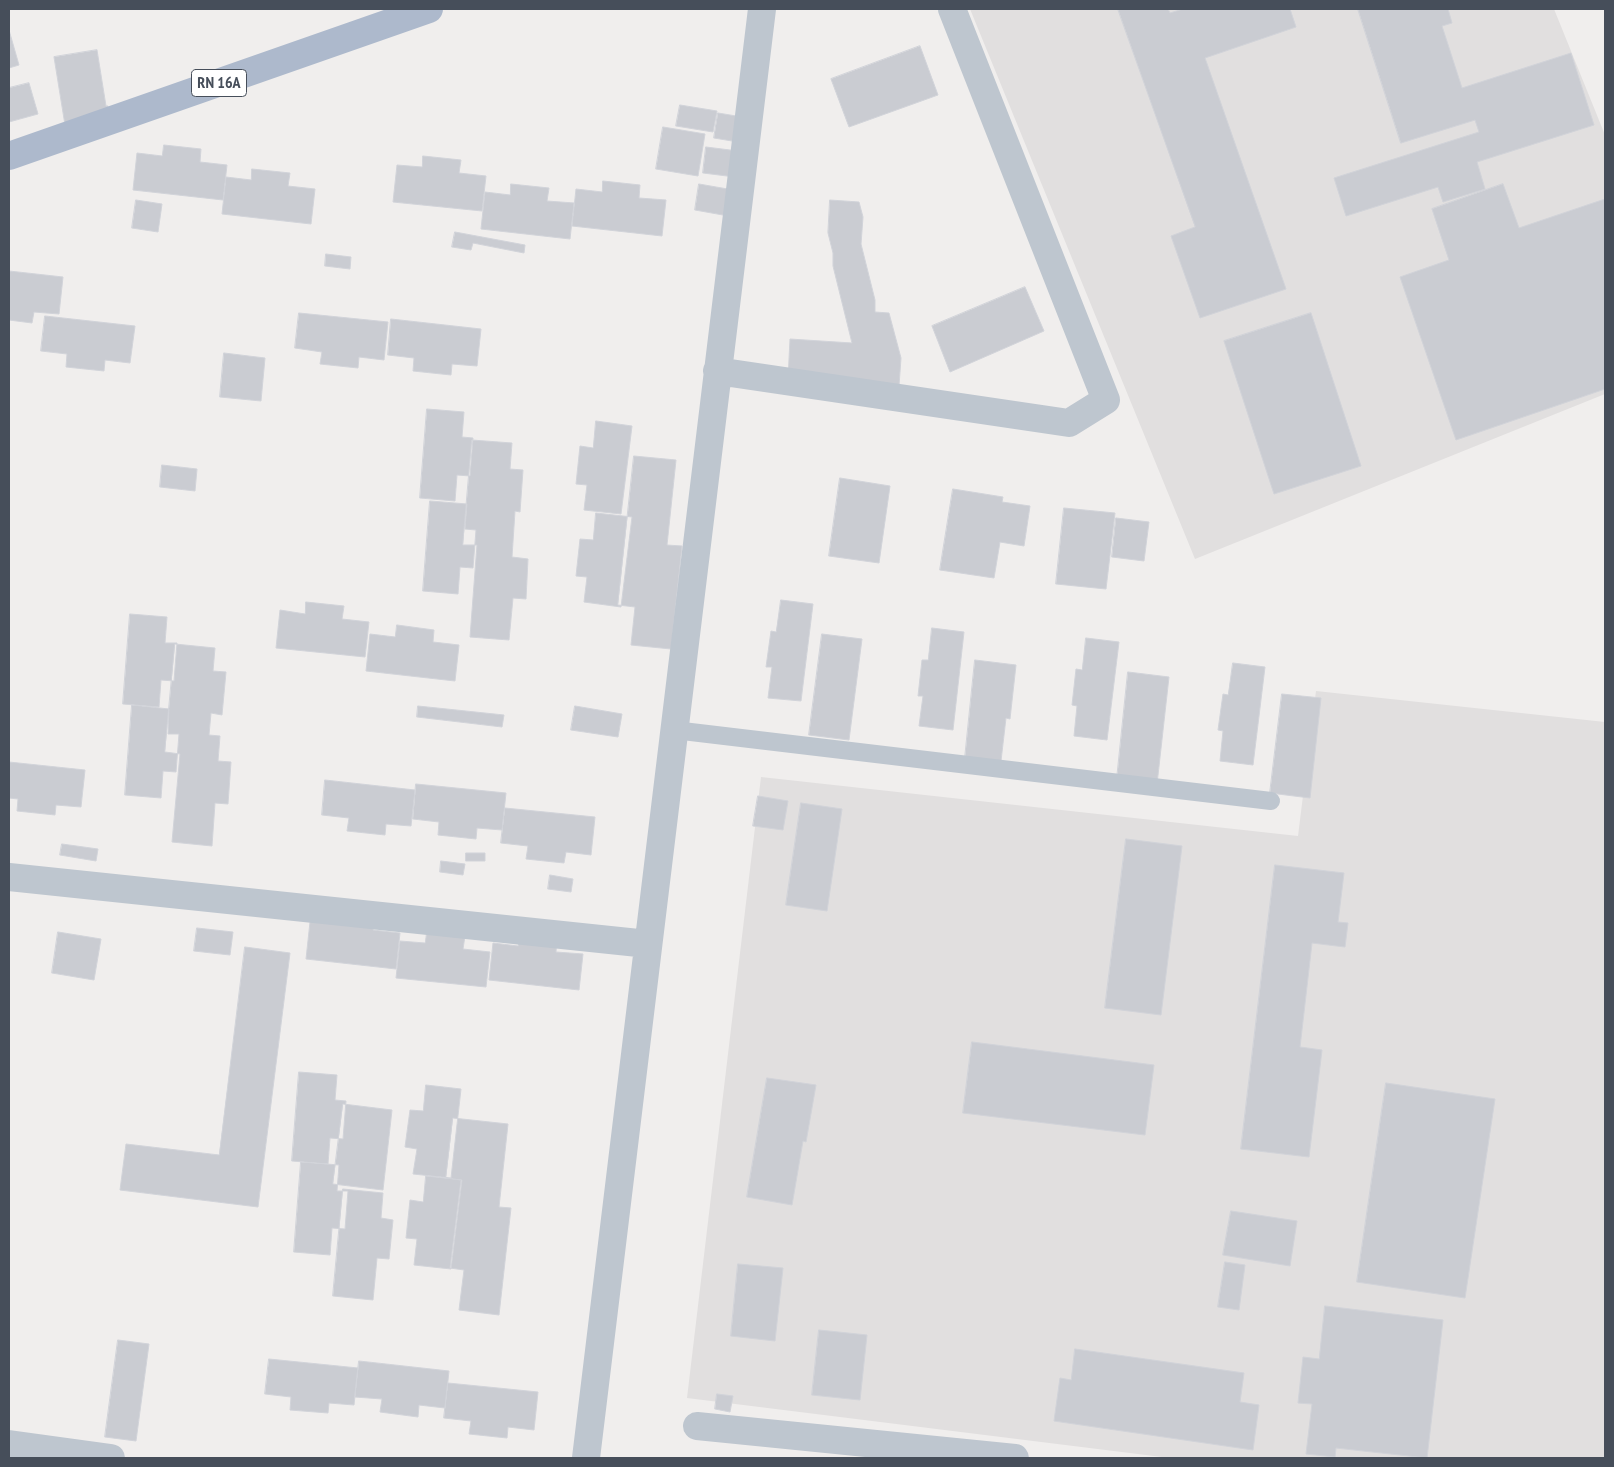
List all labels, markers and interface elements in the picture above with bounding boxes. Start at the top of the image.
road number: RN 16A [192,70,246,96]

